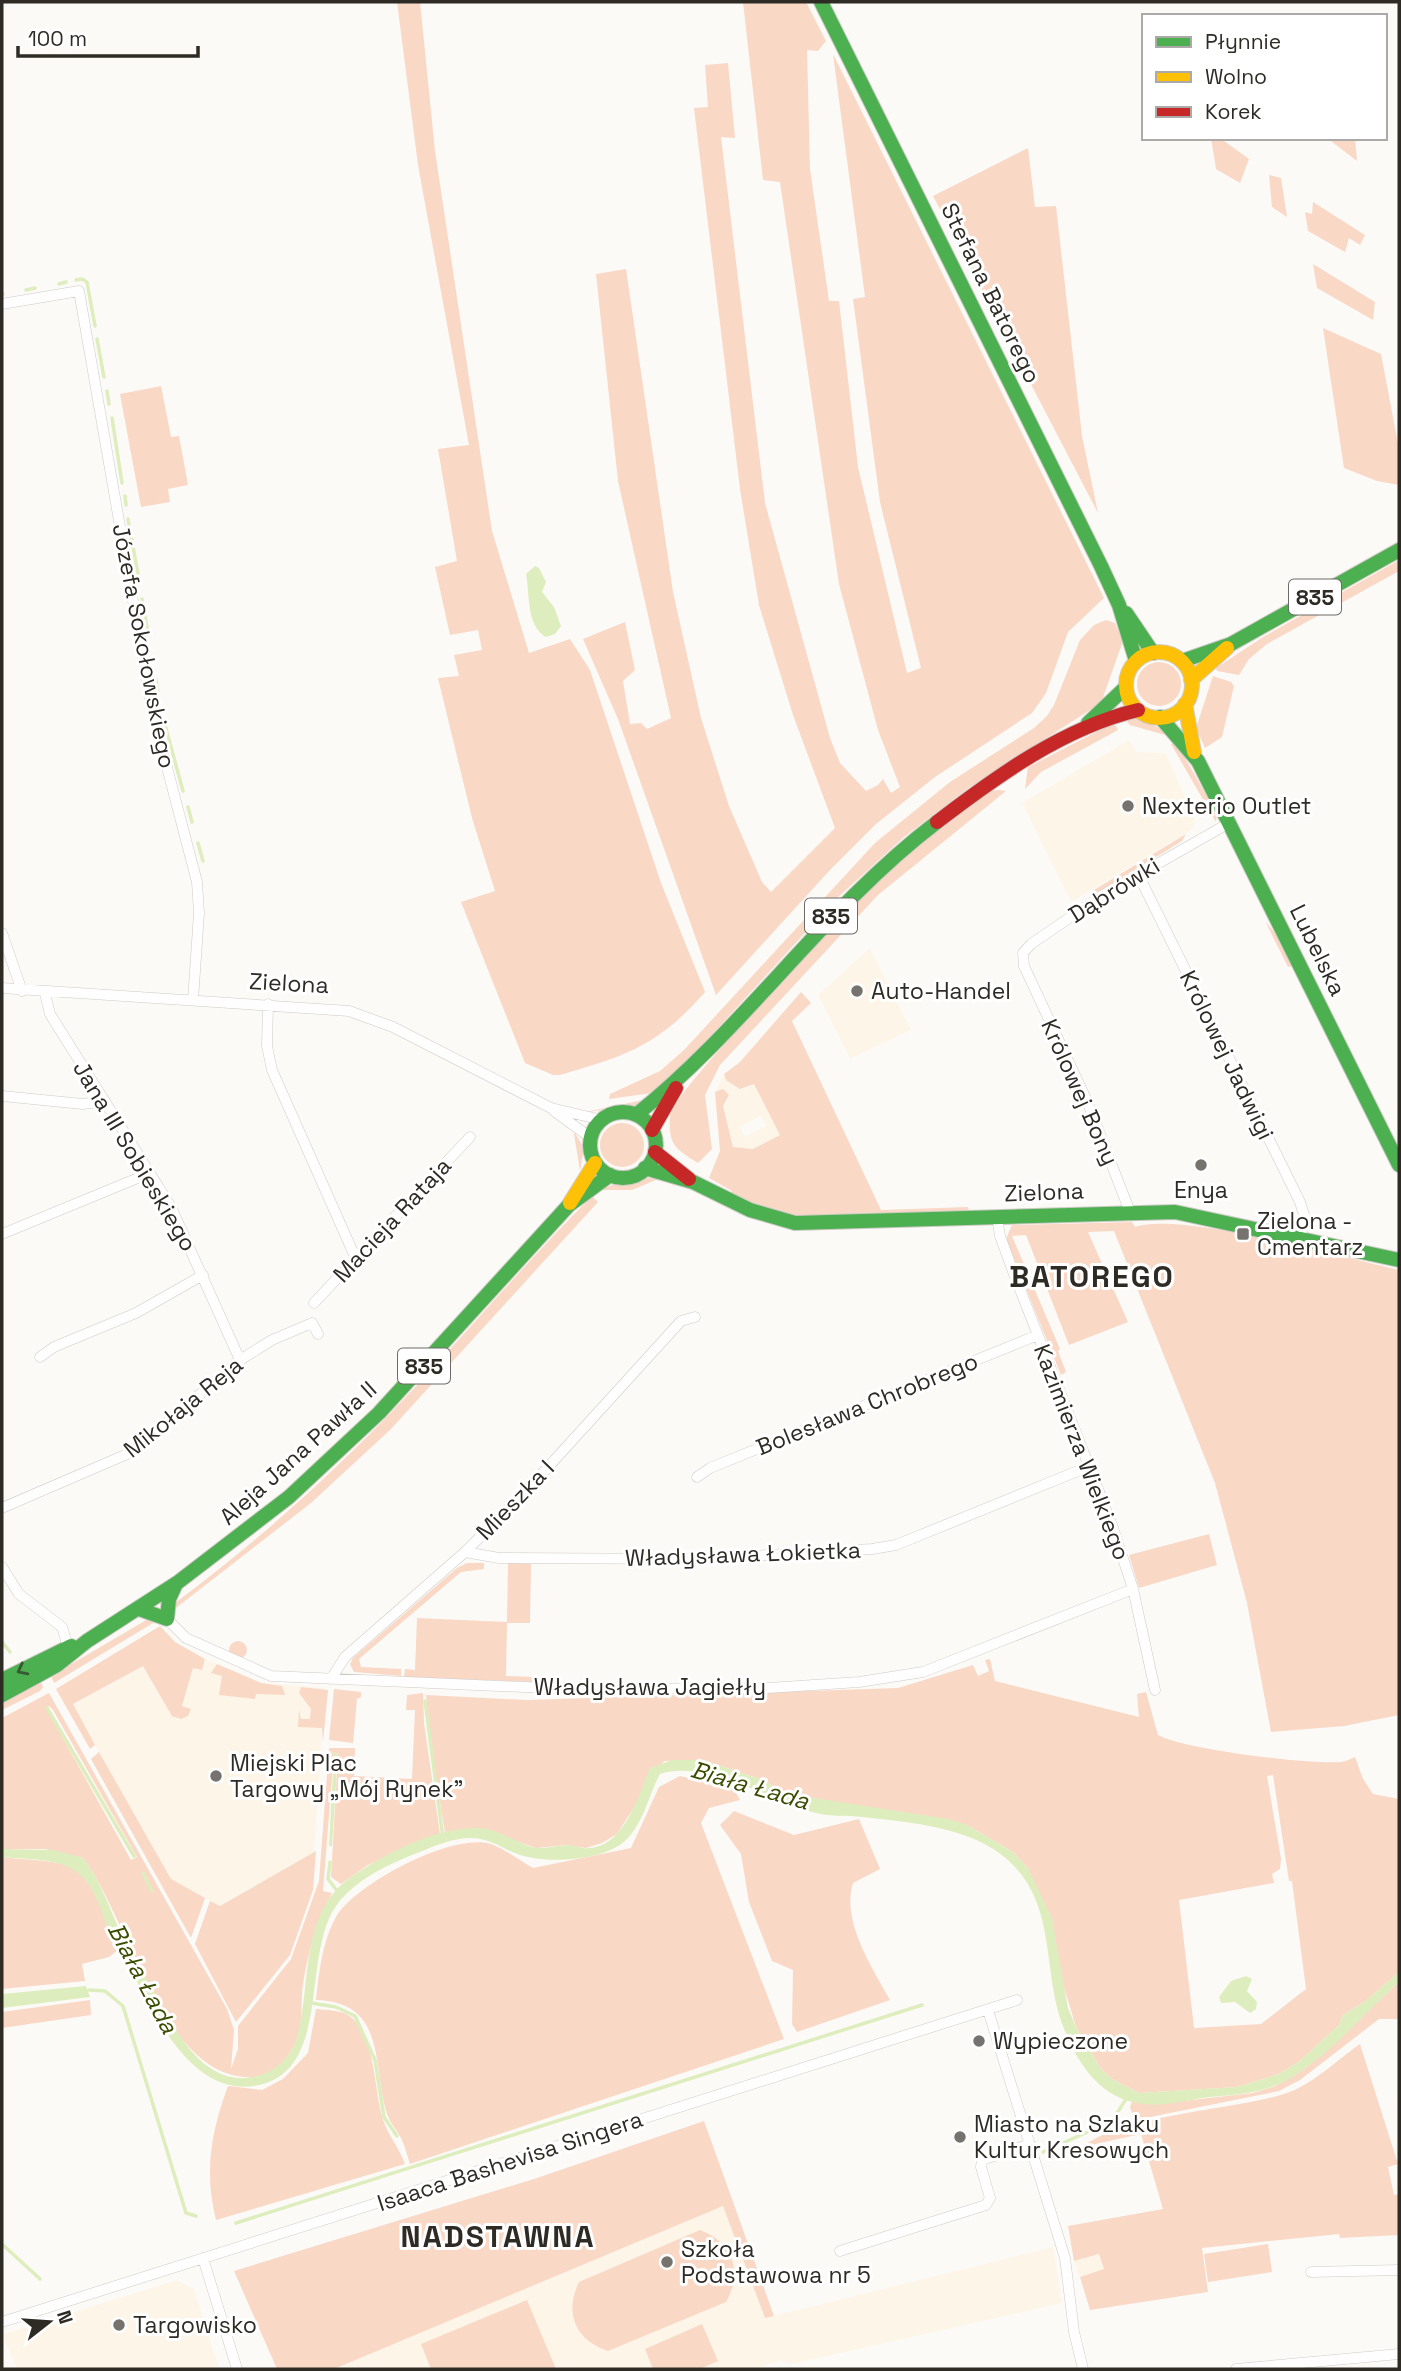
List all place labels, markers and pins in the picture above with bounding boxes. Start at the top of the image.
place label: Nexterio Outlet [1142,791,1311,821]
marker: Nexterio Outlet [1120,798,1136,814]
place label: Auto-Handel [871,976,1011,1006]
marker: Auto-Handel [849,983,865,999]
marker: Enya [1193,1157,1209,1173]
place label: Enya [1174,1175,1228,1205]
place label: Zielona - Cmentarz [1257,1206,1363,1262]
marker: Zielona - Cmentarz [1235,1226,1251,1242]
place label: Miejski Plac Targowy „Mój Rynek” [230,1748,463,1804]
marker: Miejski Plac Targowy „Mój Rynek” [208,1768,224,1784]
place label: Wypieczone [993,2026,1128,2056]
marker: Wypieczone [971,2033,987,2049]
place label: Miasto na Szlaku Kultur Kresowych [974,2109,1169,2165]
marker: Miasto na Szlaku Kultur Kresowych [952,2129,968,2145]
place label: Szkoła Podstawowa nr 5 [681,2234,871,2290]
marker: Szkoła Podstawowa nr 5 [659,2254,675,2270]
place label: Targowisko [133,2310,257,2340]
marker: Targowisko [111,2317,127,2333]

